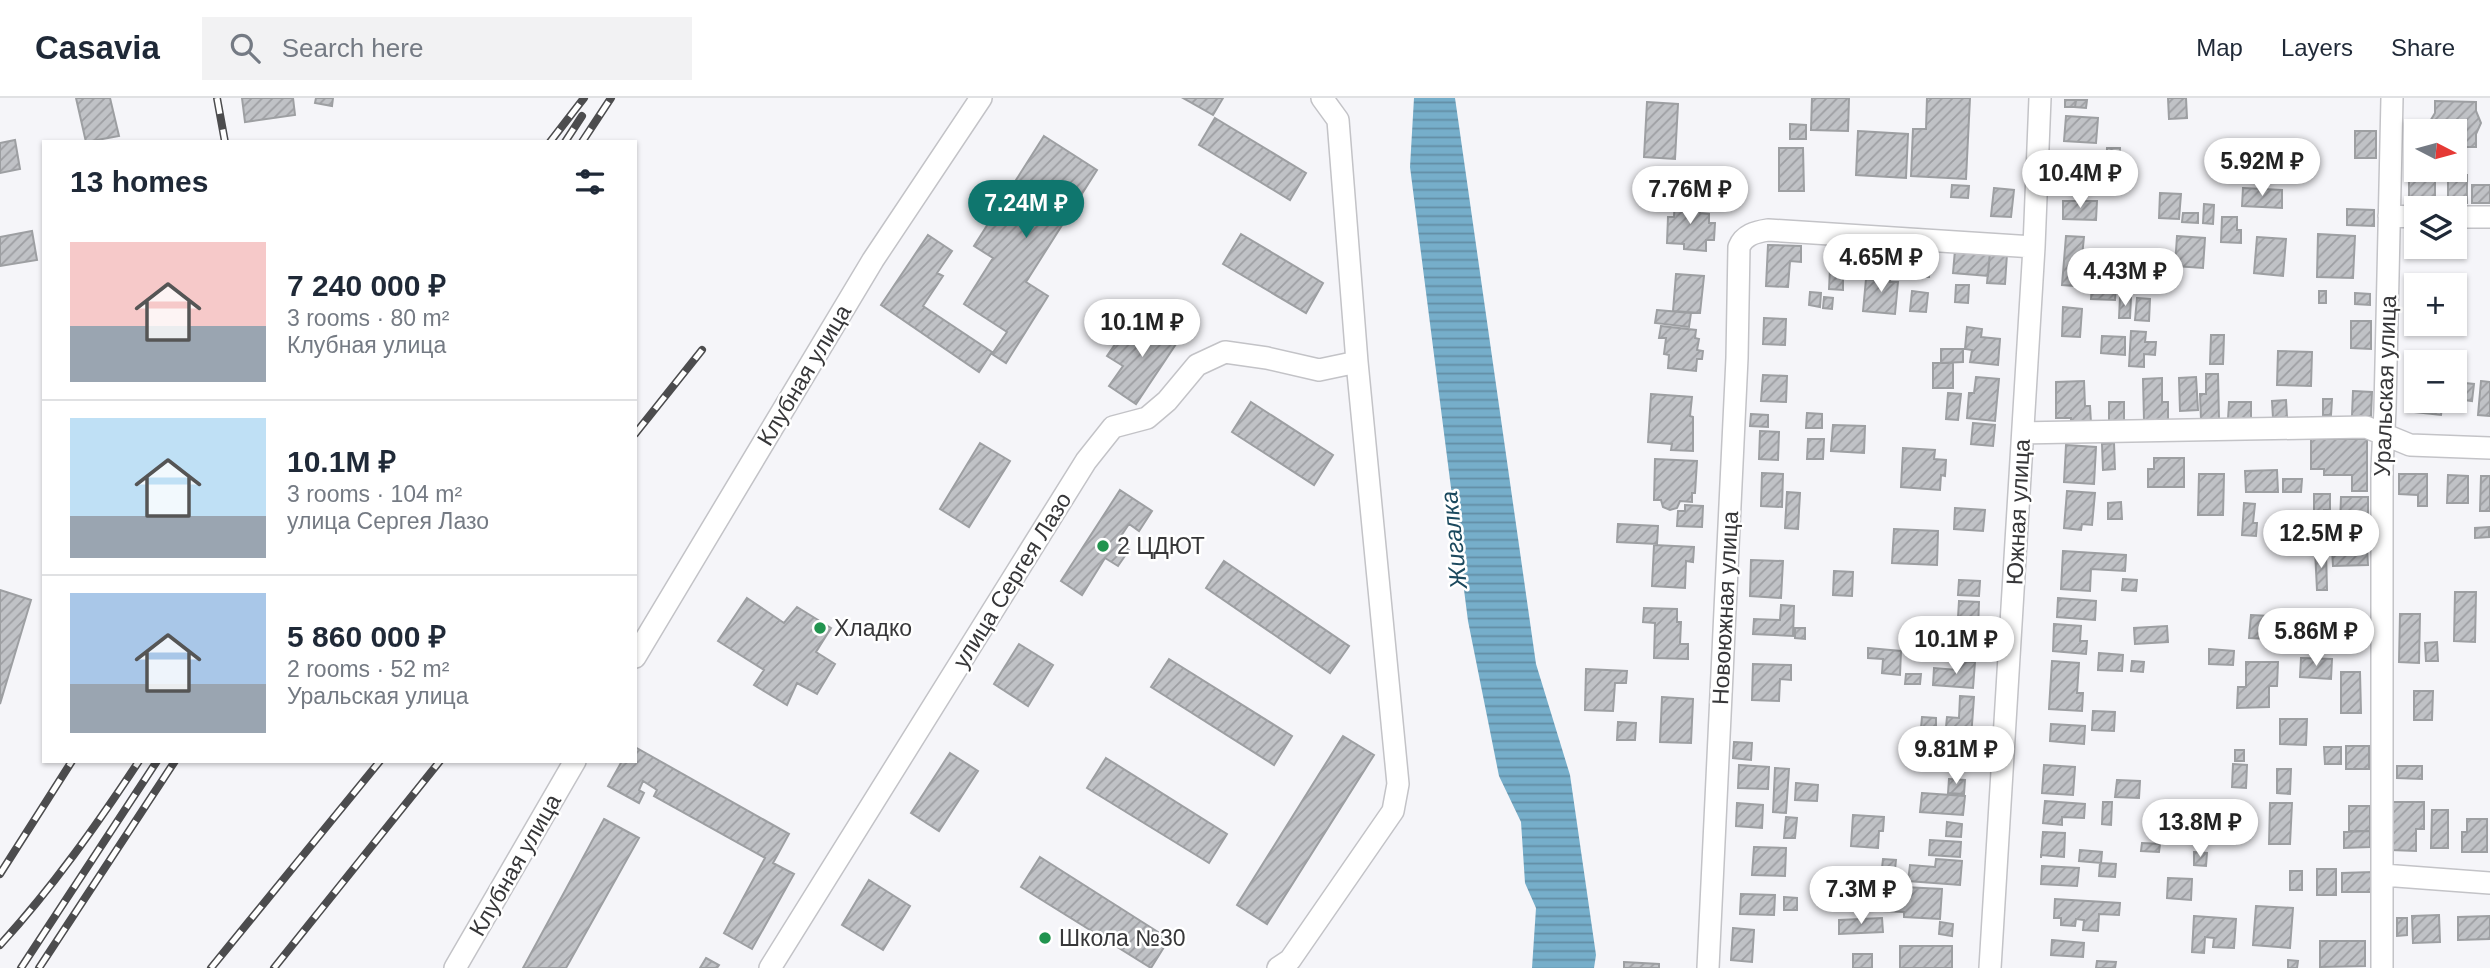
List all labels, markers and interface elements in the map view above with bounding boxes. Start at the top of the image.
search box [202,17,692,80]
text: Casavia [35,29,160,66]
icon: search [226,29,264,67]
text: Search here [282,33,423,63]
text: Map [2196,34,2243,61]
text: Layers [2281,34,2353,61]
text: Share [2391,34,2455,61]
north arrow [2404,119,2468,182]
map controls [2404,119,2467,413]
pin: 5.92M ₽ [2197,139,2327,198]
text: 5.92M ₽ [2220,148,2304,174]
pin: 10.4M ₽ [2015,150,2145,210]
text: 10.4M ₽ [2038,160,2122,186]
icon: filters [571,163,609,201]
text: 13 homes [70,165,208,198]
pin: 7.76M ₽ [1625,166,1755,226]
text: 7.76M ₽ [1648,176,1732,202]
pin: 7.24M ₽ [961,180,1091,240]
text: 7.24M ₽ [984,190,1068,216]
button: layers [2404,196,2467,259]
pin: 4.65M ₽ [1816,234,1946,294]
text: 4.65M ₽ [1839,244,1923,270]
pin: 4.43M ₽ [2060,248,2190,308]
text: 4.43M ₽ [2083,258,2167,284]
text: 7 240 000 ₽ [287,269,446,302]
icon: home [126,270,210,354]
button: + [2404,273,2467,336]
street label: Уральская улица [2369,295,2401,477]
street label: Клубная улица [752,300,856,450]
pin: 10.1M ₽ [1077,300,1207,359]
text: 3 rooms · 80 m² [287,305,449,331]
text: 10.1M ₽ [1100,309,1184,335]
text: Клубная улица [287,332,446,358]
button: − [2404,350,2467,413]
street label: Южная улица [2001,438,2035,586]
text: 10.1M ₽ [287,445,396,478]
icon: home [126,446,210,530]
text: 3 rooms · 104 m² [287,481,462,507]
street label: улица Сергея Лазо [947,487,1077,673]
water label: Жигалка [1435,490,1472,591]
text: улица Сергея Лазо [287,508,489,534]
street label: Новоюжная улица [1707,510,1743,706]
pin: 12.5M ₽ [2256,510,2386,570]
text: 12.5M ₽ [2279,520,2363,546]
place label: 2 ЦДЮТ [1117,533,1205,559]
marker: 2 ЦДЮТ [1095,538,1111,554]
pin: 5.86M ₽ [2251,608,2381,668]
place label: Хладко [834,615,912,641]
pin: 10.1M ₽ [1891,616,2021,676]
text: 5.86M ₽ [2274,618,2358,644]
text: 5 860 000 ₽ [287,620,446,653]
marker: Хладко [812,620,828,636]
icon: home [126,621,210,705]
text: 10.1M ₽ [1914,626,1998,652]
text: 2 rooms · 52 m² [287,656,449,682]
text: Уральская улица [287,683,469,709]
pin: 9.81M ₽ [1891,726,2021,786]
text: 9.81M ₽ [1914,736,1998,762]
street label: Клубная улица [464,789,566,940]
pin: 13.8M ₽ [2135,800,2265,859]
text: 13.8M ₽ [2158,809,2242,835]
pin: 7.3M ₽ [1804,866,1918,926]
text: 7.3M ₽ [1826,876,1896,902]
place label: Школа №30 [1059,925,1186,951]
marker: Школа №30 [1037,930,1053,946]

